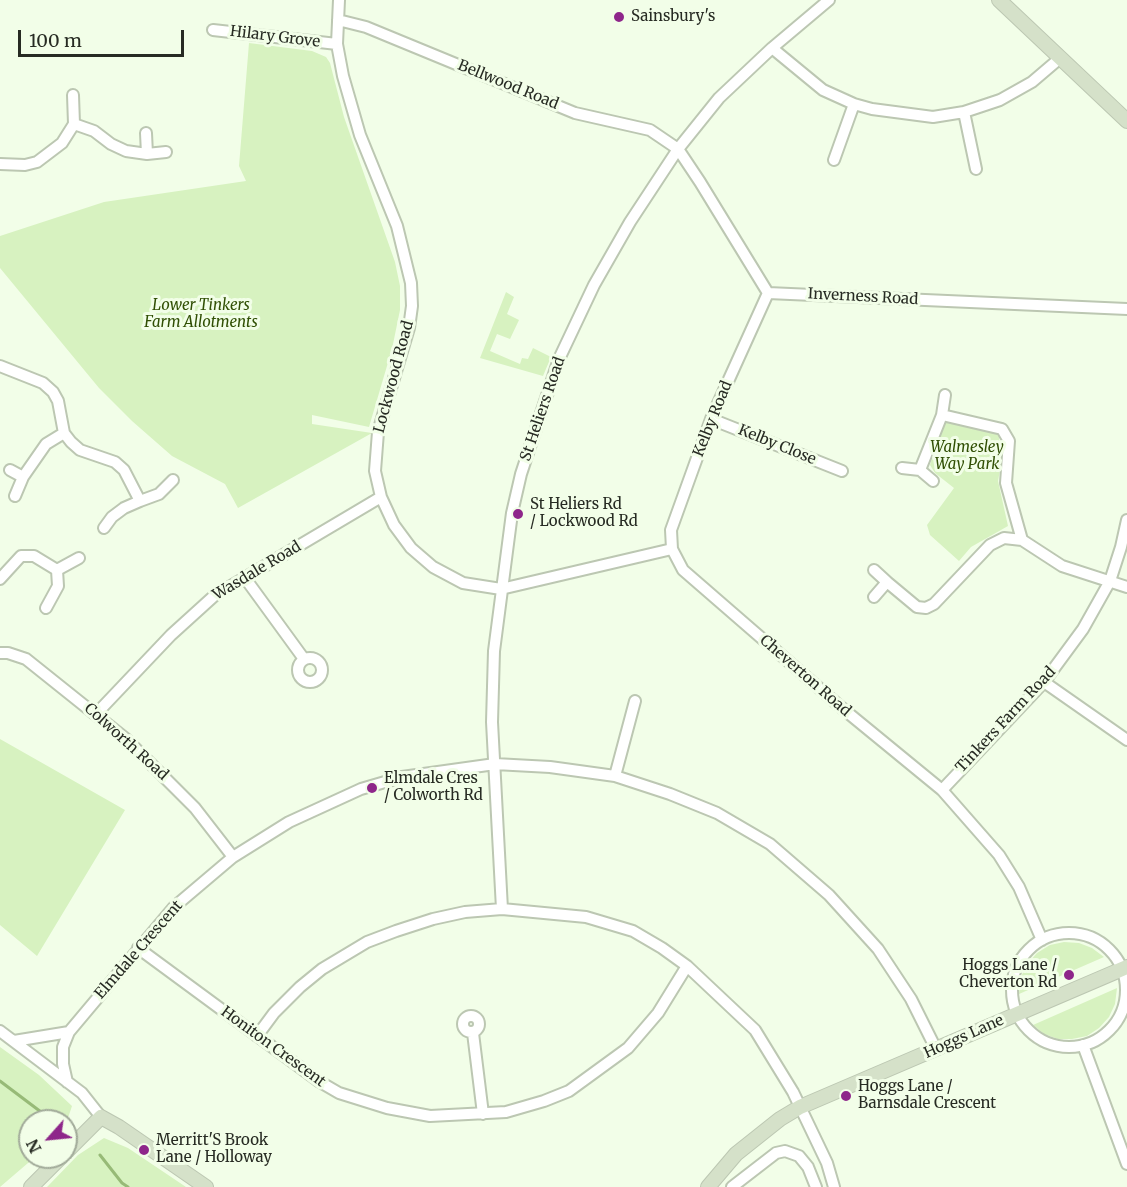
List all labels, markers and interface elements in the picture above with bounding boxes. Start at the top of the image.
place label: Sainsbury's [631,8,715,26]
marker: Sainsbury's [612,10,626,24]
scale bar [21,18,188,56]
street label: Hilary Grove [229,23,321,51]
text: 100 m [29,29,82,52]
street label: Bellwood Road [455,57,561,113]
street label: Inverness Road [807,285,919,309]
park label: Lower Tinkers Farm Allotments [144,297,258,332]
street label: Lockwood Road [370,319,418,435]
street label: St Heliers Road [517,355,569,463]
street label: Kelby Road [690,378,736,460]
street label: Kelby Close [735,421,819,469]
park label: Walmesley Way Park [930,439,1004,474]
place label: St Heliers Rd / Lockwood Rd [530,496,638,531]
marker: St Heliers Rd / Lockwood Rd [511,507,525,521]
street label: Wasdale Road [210,538,304,604]
street label: Cheverton Road [756,632,854,720]
street label: Tinkers Farm Road [952,663,1060,777]
street label: Colworth Road [80,700,172,784]
place label: Elmdale Cres / Colworth Rd [384,770,483,805]
marker: Elmdale Cres / Colworth Rd [365,781,379,795]
street label: Elmdale Crescent [91,897,187,1003]
place label: Hoggs Lane / Cheverton Rd [959,957,1057,992]
marker: Hoggs Lane / Cheverton Rd [1062,968,1076,982]
street label: Honiton Crescent [217,1003,329,1091]
street label: Hoggs Lane [921,1011,1007,1063]
place label: Hoggs Lane / Barnsdale Crescent [858,1078,996,1113]
marker: Hoggs Lane / Barnsdale Crescent [839,1089,853,1103]
north arrow [18,1109,78,1169]
place label: Merritt'S Brook Lane / Holloway [156,1132,272,1167]
text: N [22,1136,46,1156]
marker: Merritt'S Brook Lane / Holloway [137,1143,151,1157]

